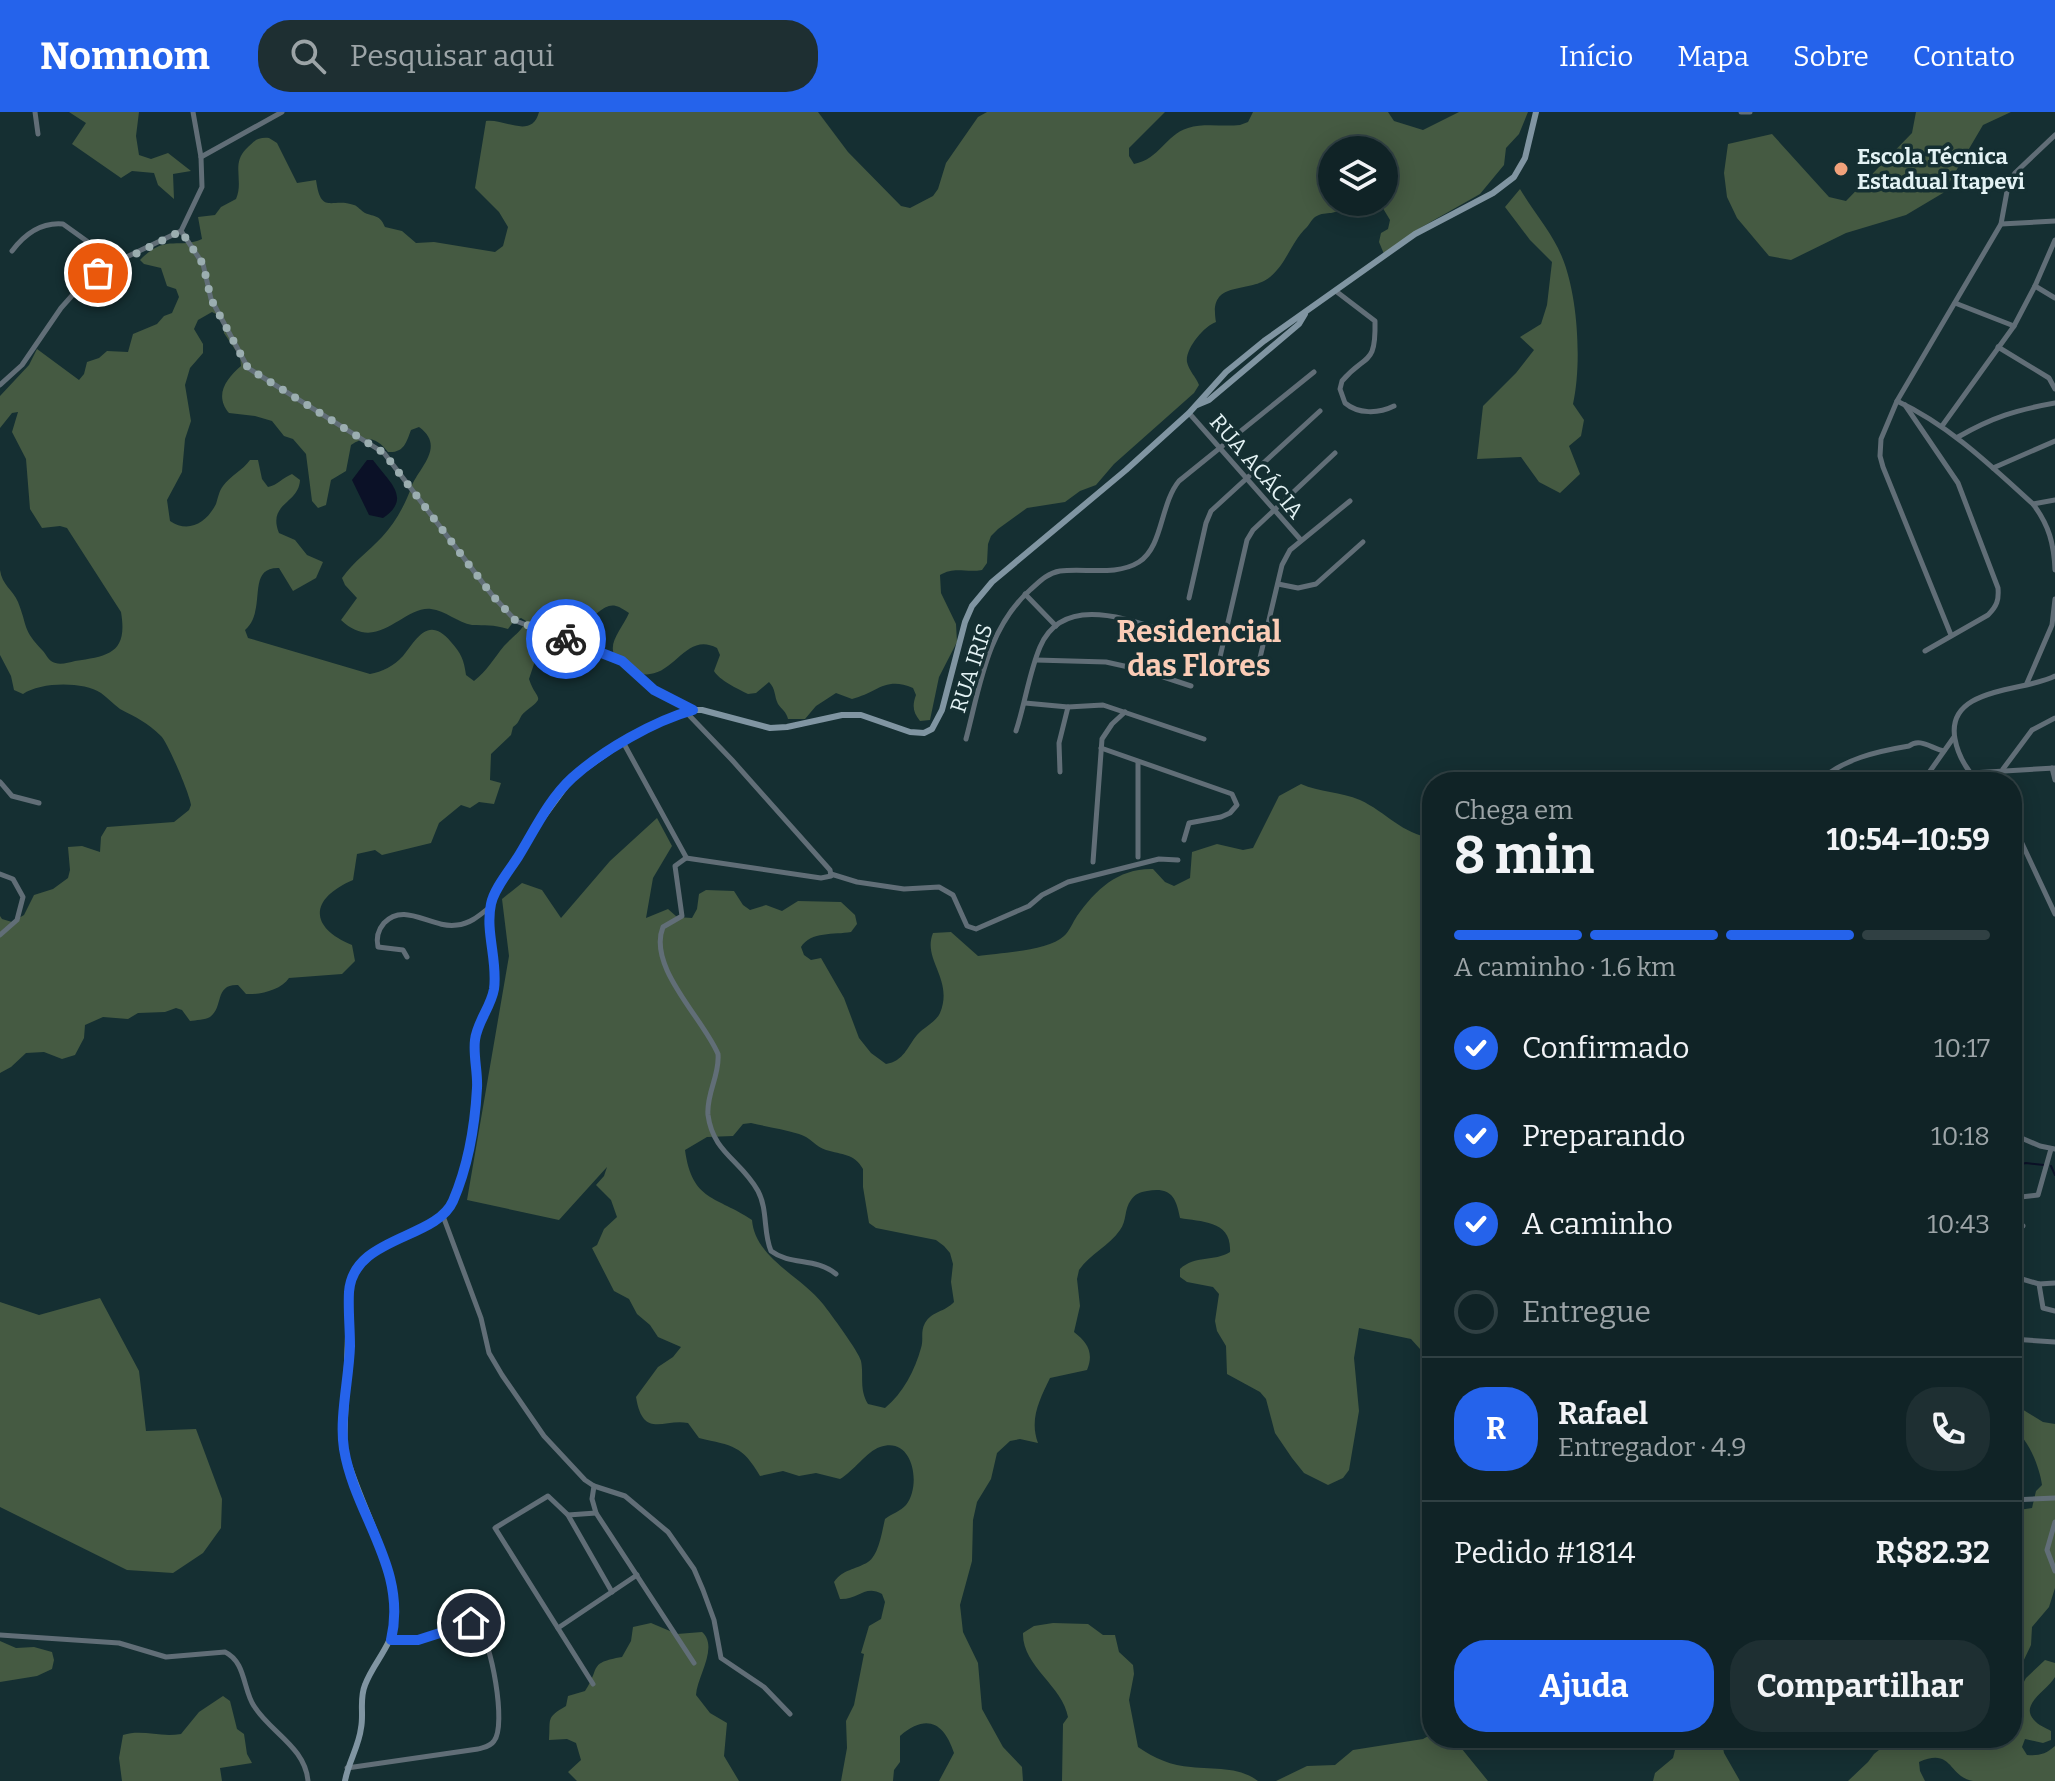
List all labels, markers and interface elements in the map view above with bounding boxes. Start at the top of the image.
search box [258,20,818,92]
text: Nomnom [40,33,210,79]
icon: search [286,34,330,78]
text: Pesquisar aqui [350,38,554,74]
text: Início [1559,40,1633,73]
text: Mapa [1677,40,1749,73]
text: Sobre [1793,40,1869,73]
text: Contato [1913,40,2015,73]
map controls [1318,136,1398,216]
button: layers [1318,136,1398,216]
place label: Escola Técnica Estadual Itapevi [1857,143,2025,195]
marker: Escola Técnica Estadual Itapevi [1832,160,1850,178]
pin [64,239,132,307]
icon: bag [76,251,120,295]
street label: RUA ACÁCIA [1204,409,1310,524]
courier [526,599,606,679]
district label: Residencial das Flores [1117,614,1281,684]
icon: bike [544,617,588,661]
street label: RUA IRIS [944,620,999,716]
text: Chega em [1454,795,1573,826]
text: 10:54–10:59 [1826,822,1990,858]
text: 8 min [1454,824,1594,887]
text: A caminho · 1.6 km [1454,952,1676,983]
icon: check [1454,1026,1498,1070]
text: Confirmado [1522,1030,1689,1066]
text: 10:17 [1934,1033,1990,1064]
icon: check [1454,1114,1498,1158]
text: Preparando [1522,1118,1686,1154]
text: 10:18 [1931,1121,1990,1152]
icon: check [1454,1202,1498,1246]
text: A caminho [1522,1206,1673,1242]
text: 10:43 [1927,1209,1990,1240]
text: Entregue [1522,1294,1651,1330]
button: phone [1906,1387,1990,1471]
text: Rafael [1558,1396,1648,1432]
text: R [1486,1411,1506,1447]
text: Entregador · 4.9 [1558,1432,1746,1463]
text: Pedido #1814 [1454,1535,1636,1571]
text: R$82.32 [1876,1535,1990,1571]
pin [437,1589,505,1657]
icon: home [449,1601,493,1645]
button: Ajuda [1454,1640,1714,1732]
button: Compartilhar [1730,1640,1990,1732]

